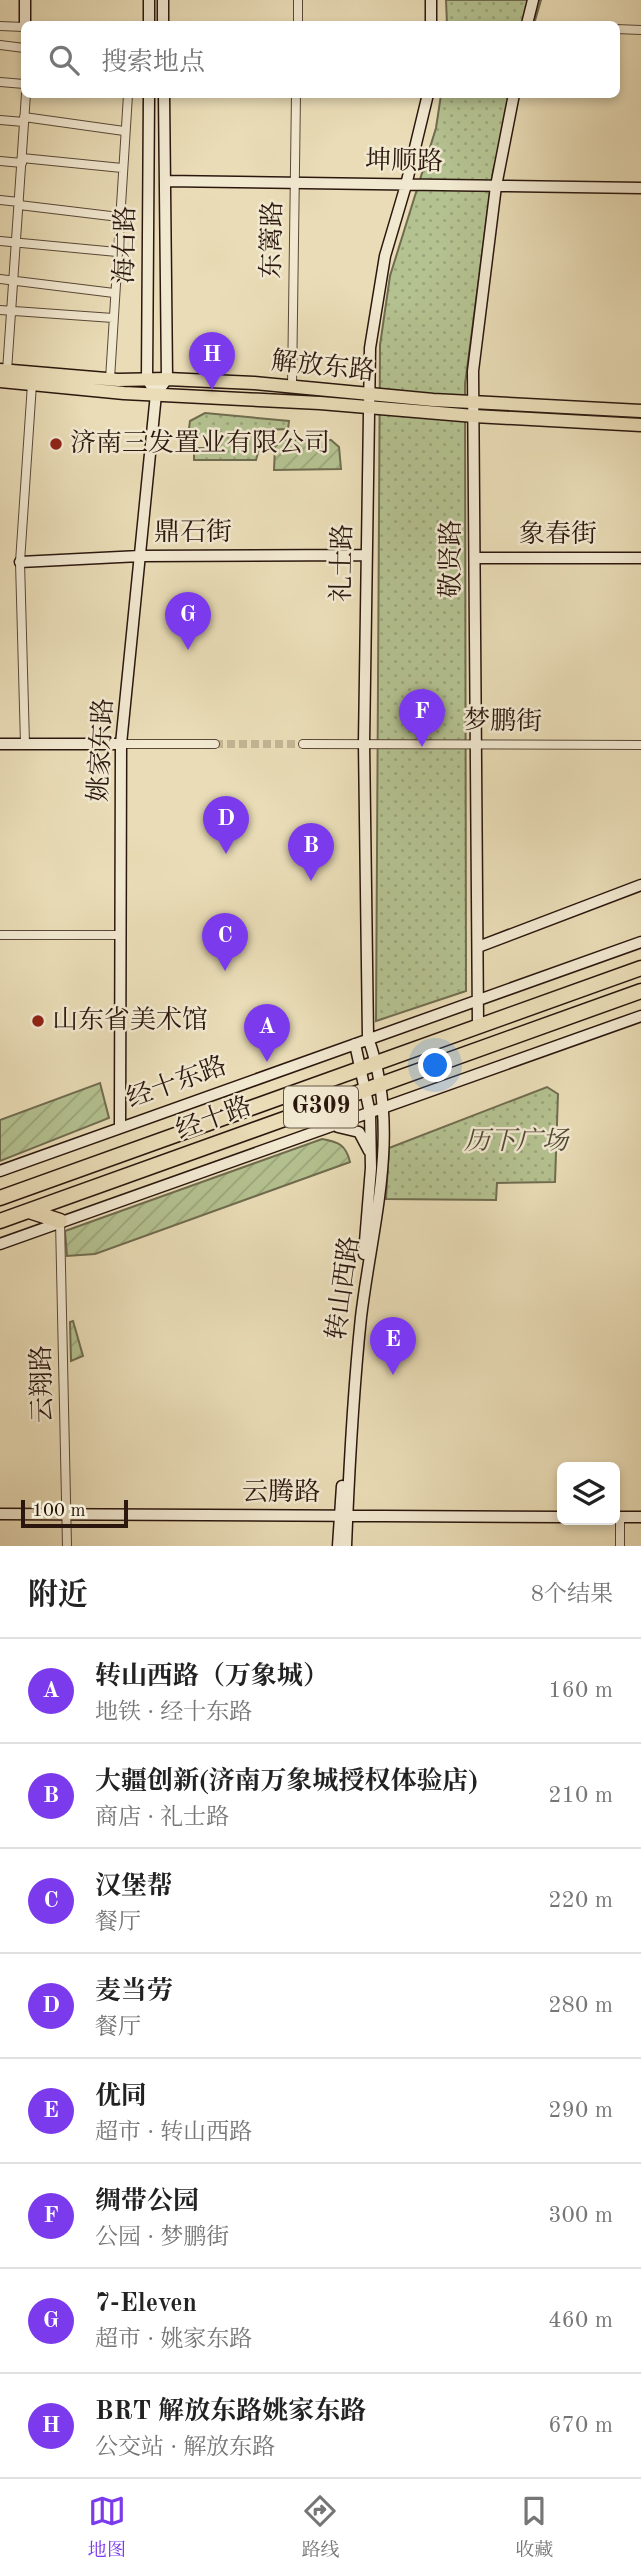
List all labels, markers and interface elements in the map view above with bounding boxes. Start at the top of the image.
search box [21,21,620,98]
icon: search [45,41,83,79]
text: 搜索地点 [101,50,205,76]
street label: 坤顺路 [365,146,443,176]
street label: 东篱路 [257,201,287,279]
street label: 海右路 [110,206,140,284]
pin: H [189,332,235,390]
street label: 解放东路 [270,347,376,385]
place label: 济南三发置业有限公司 [70,429,330,457]
marker: 济南三发置业有限公司 [48,436,64,452]
street label: 鼎石街 [154,518,232,546]
street label: 敬贤路 [437,520,465,598]
street label: 象春街 [519,520,597,548]
street label: 礼士路 [327,524,357,602]
pin: G [165,592,211,650]
pin: F [399,689,445,747]
street label: 姚家东路 [84,697,118,803]
street label: 梦鹏街 [464,706,542,736]
pin: D [203,796,249,854]
pin: B [288,823,334,881]
pin: C [202,913,248,971]
pin: A [244,1004,290,1062]
place label: 山东省美术馆 [52,1006,208,1034]
marker: 山东省美术馆 [30,1013,46,1029]
your location [418,1048,452,1082]
street label: 经十东路 [123,1051,230,1113]
road number: G309 [284,1086,358,1128]
street label: 经十路 [172,1092,255,1145]
park label: 历下广场 [464,1127,570,1155]
street label: 转山西路 [322,1234,364,1341]
pin: E [370,1317,416,1375]
street label: 云翔路 [27,1345,57,1423]
map controls [557,1462,620,1525]
button: layers [557,1462,620,1525]
street label: 云腾路 [242,1478,320,1506]
scale bar [21,1497,128,1529]
text: 100 m [32,1502,85,1521]
text: 附近 [28,1581,88,1611]
text: 8个结果 [531,1583,613,1606]
text: 转山西路（万象城） [95,1664,329,1690]
text: A [42,1679,60,1702]
text: 160 m [548,1679,613,1702]
text: 地铁 · 经十东路 [95,1701,252,1724]
text: 大疆创新(济南万象城授权体验店) [95,1769,478,1795]
text: B [43,1784,59,1807]
text: 210 m [548,1784,613,1807]
text: 商店 · 礼士路 [95,1806,229,1829]
text: 汉堡帮 [95,1874,173,1900]
text: C [43,1889,59,1912]
text: 220 m [548,1889,613,1912]
text: 餐厅 [95,1911,141,1934]
text: 麦当劳 [95,1979,173,2005]
text: D [42,1994,60,2017]
text: 280 m [548,1994,613,2017]
text: 餐厅 [95,2016,141,2039]
text: 优同 [95,2084,147,2110]
text: E [43,2099,59,2122]
text: 290 m [548,2099,613,2122]
text: 超市 · 转山西路 [95,2121,252,2144]
text: 绸带公园 [95,2189,199,2215]
text: F [43,2204,59,2227]
text: 300 m [548,2204,613,2227]
text: 公园 · 梦鹏街 [95,2226,229,2249]
text: 7-Eleven [95,2291,197,2317]
text: G [43,2309,59,2332]
text: 460 m [548,2309,613,2332]
text: 超市 · 姚家东路 [95,2328,252,2351]
text: BRT 解放东路姚家东路 [95,2399,366,2425]
text: H [42,2414,60,2437]
text: 670 m [548,2414,613,2437]
text: 公交站 · 解放东路 [95,2436,275,2459]
tab: 地图 [88,2492,126,2563]
tab: 路线 [301,2492,339,2563]
tab: 收藏 [515,2492,553,2563]

